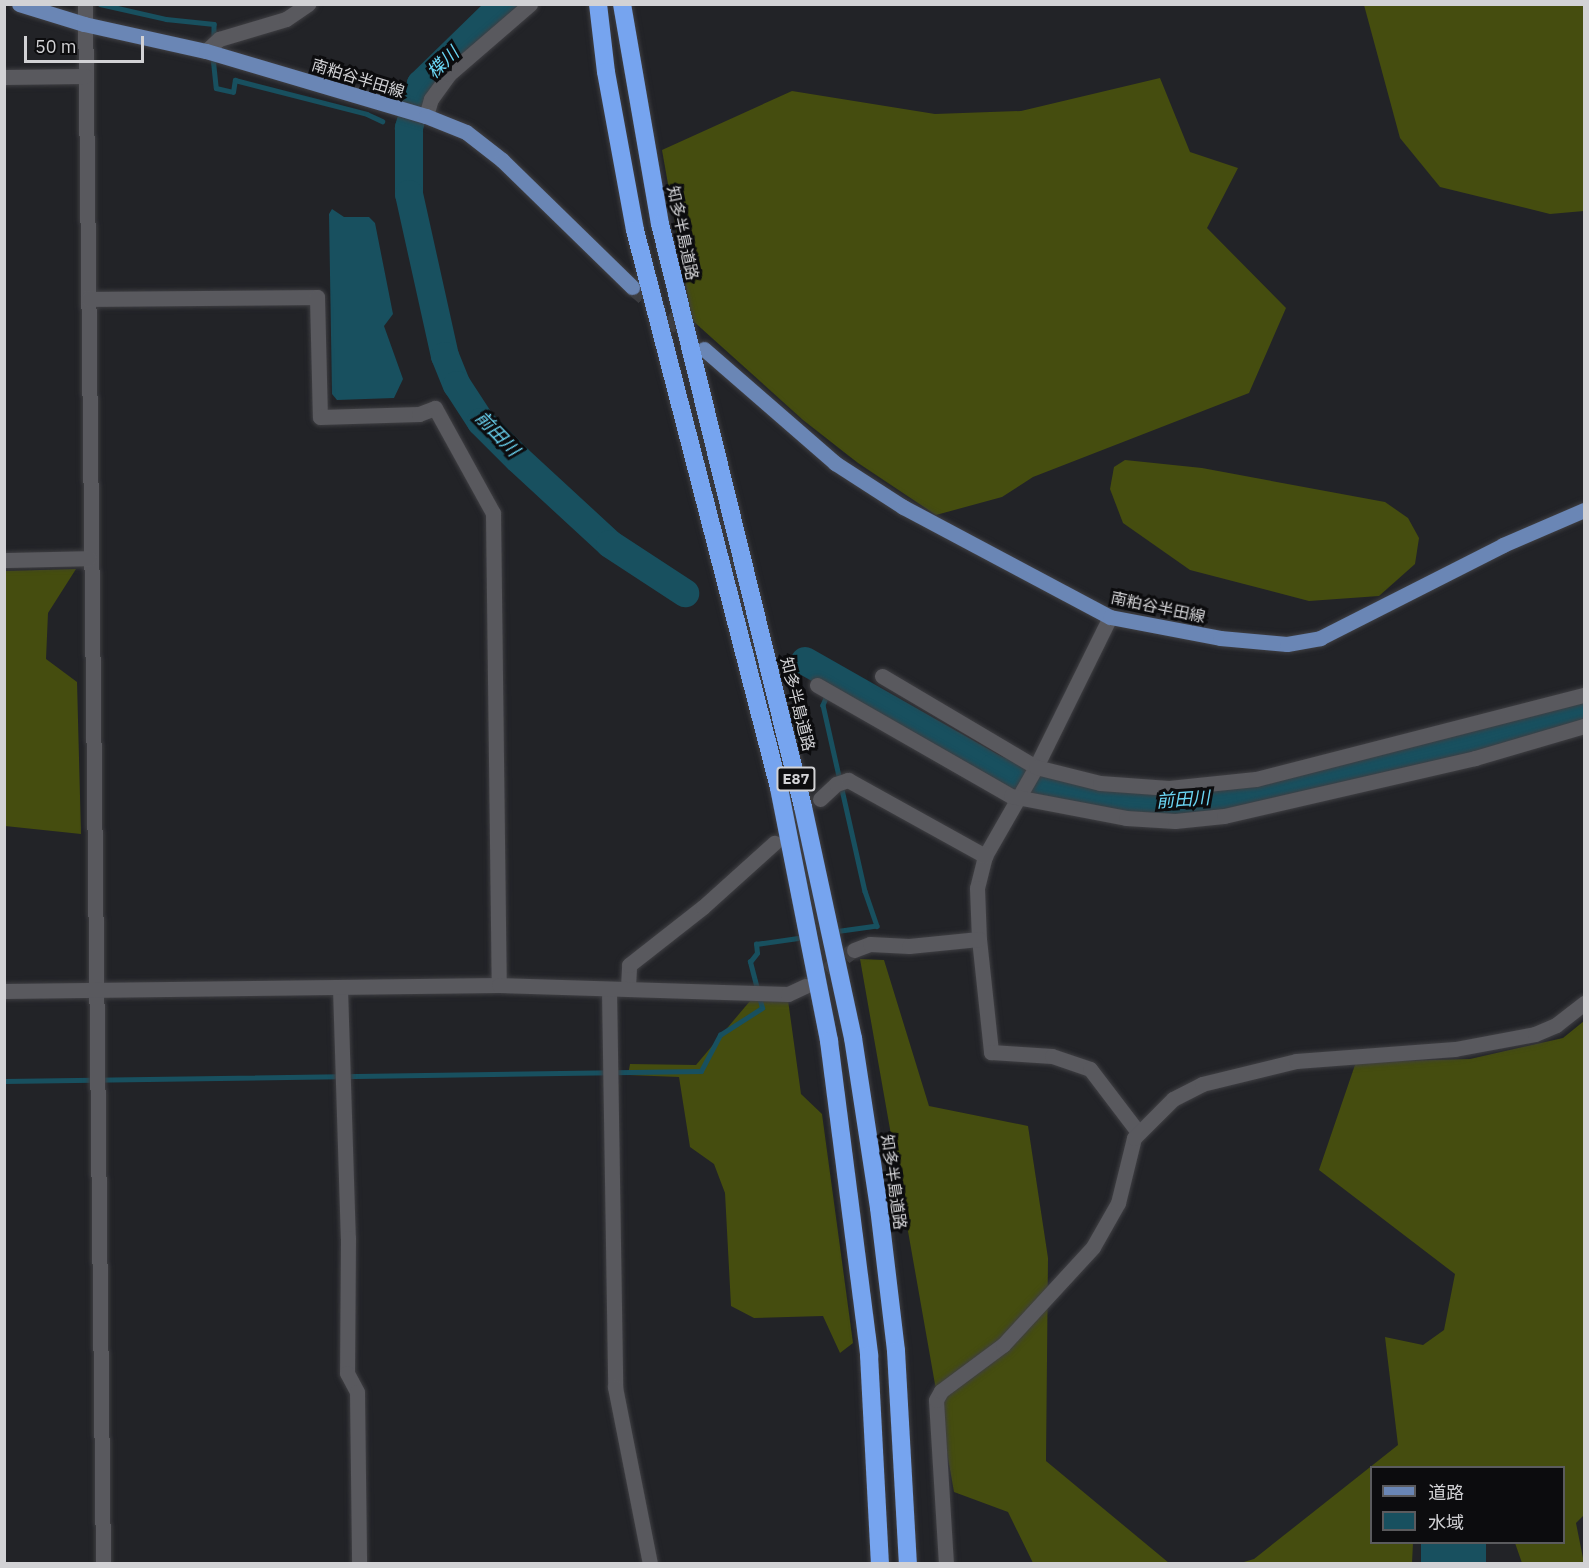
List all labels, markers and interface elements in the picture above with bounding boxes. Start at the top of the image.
scale bar [27,24,147,62]
text: 50 m [35,35,77,58]
water label: 楪川 [423,43,463,83]
street label: 南粕谷半田線 [309,55,407,101]
street label: 知多半島道路 [664,184,702,282]
water label: 前田川 [470,407,524,461]
street label: 南粕谷半田線 [1109,588,1207,626]
street label: 知多半島道路 [777,655,819,753]
road number: E87 [775,767,817,791]
water label: 前田川 [1155,787,1211,813]
street label: 知多半島道路 [878,1133,910,1231]
legend [1370,1466,1565,1544]
text: 道路 [1428,1481,1464,1504]
text: 水域 [1428,1511,1464,1534]

